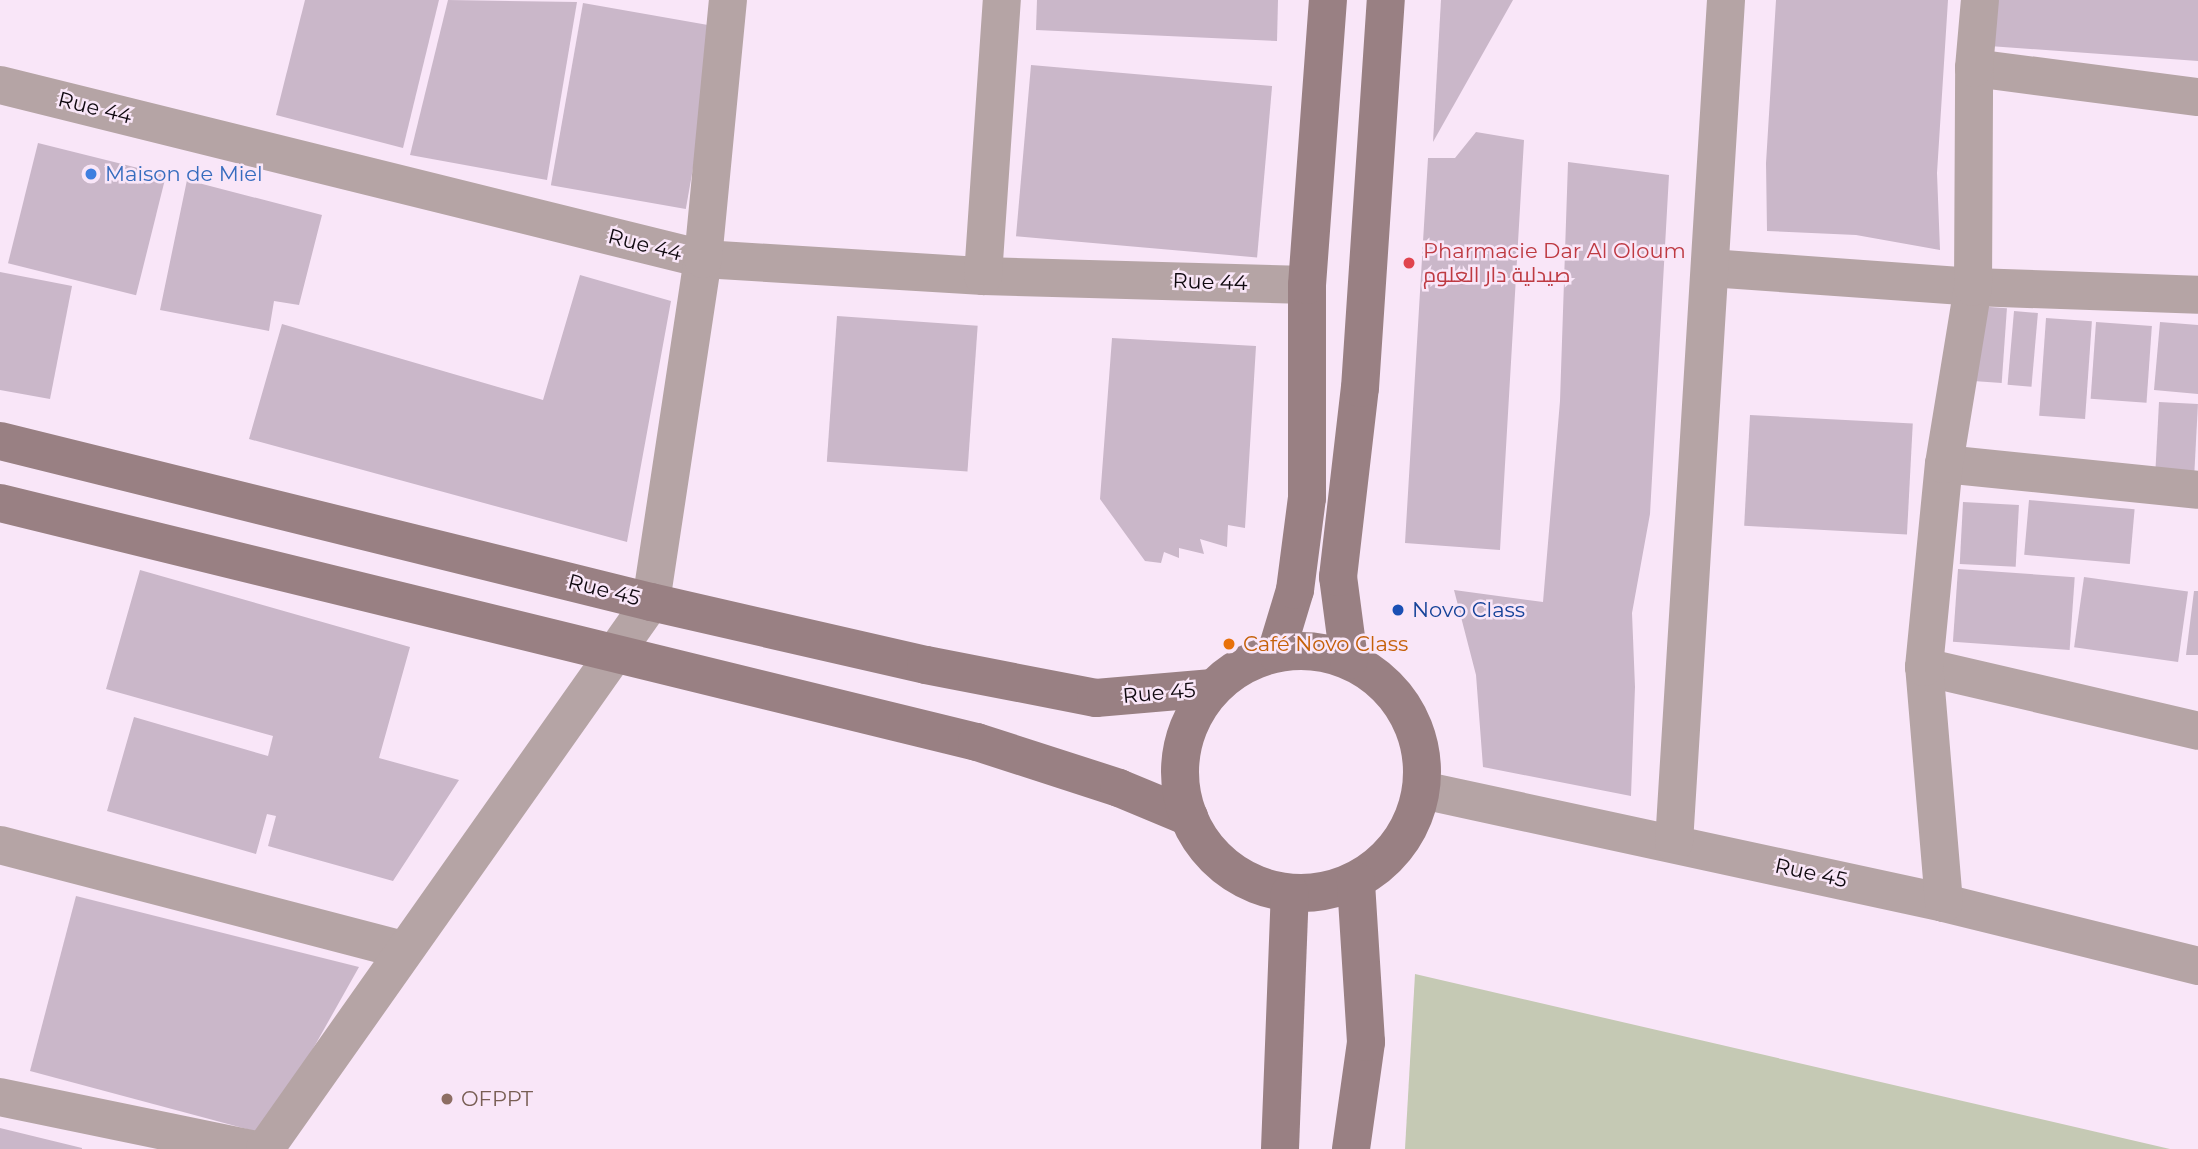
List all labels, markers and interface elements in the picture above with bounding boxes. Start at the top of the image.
street label: Rue 44 [55,87,135,129]
place label: Maison de Miel [105,161,263,187]
marker: Maison de Miel [83,166,99,182]
street label: Rue 44 [605,224,685,266]
place label: Pharmacie Dar Al Oloum صيدلية دار العلوم [1423,238,1686,288]
marker: Pharmacie Dar Al Oloum صيدلية دار العلوم [1401,255,1417,271]
street label: Rue 44 [1172,268,1248,296]
street label: Rue 45 [565,569,643,611]
place label: Novo Class [1412,597,1525,623]
marker: Novo Class [1390,602,1406,618]
place label: Café Novo Class [1243,631,1408,657]
marker: Café Novo Class [1221,636,1237,652]
street label: Rue 45 [1121,677,1197,709]
street label: Rue 45 [1773,853,1849,893]
place label: OFPPT [461,1086,533,1112]
marker: OFPPT [439,1091,455,1107]

